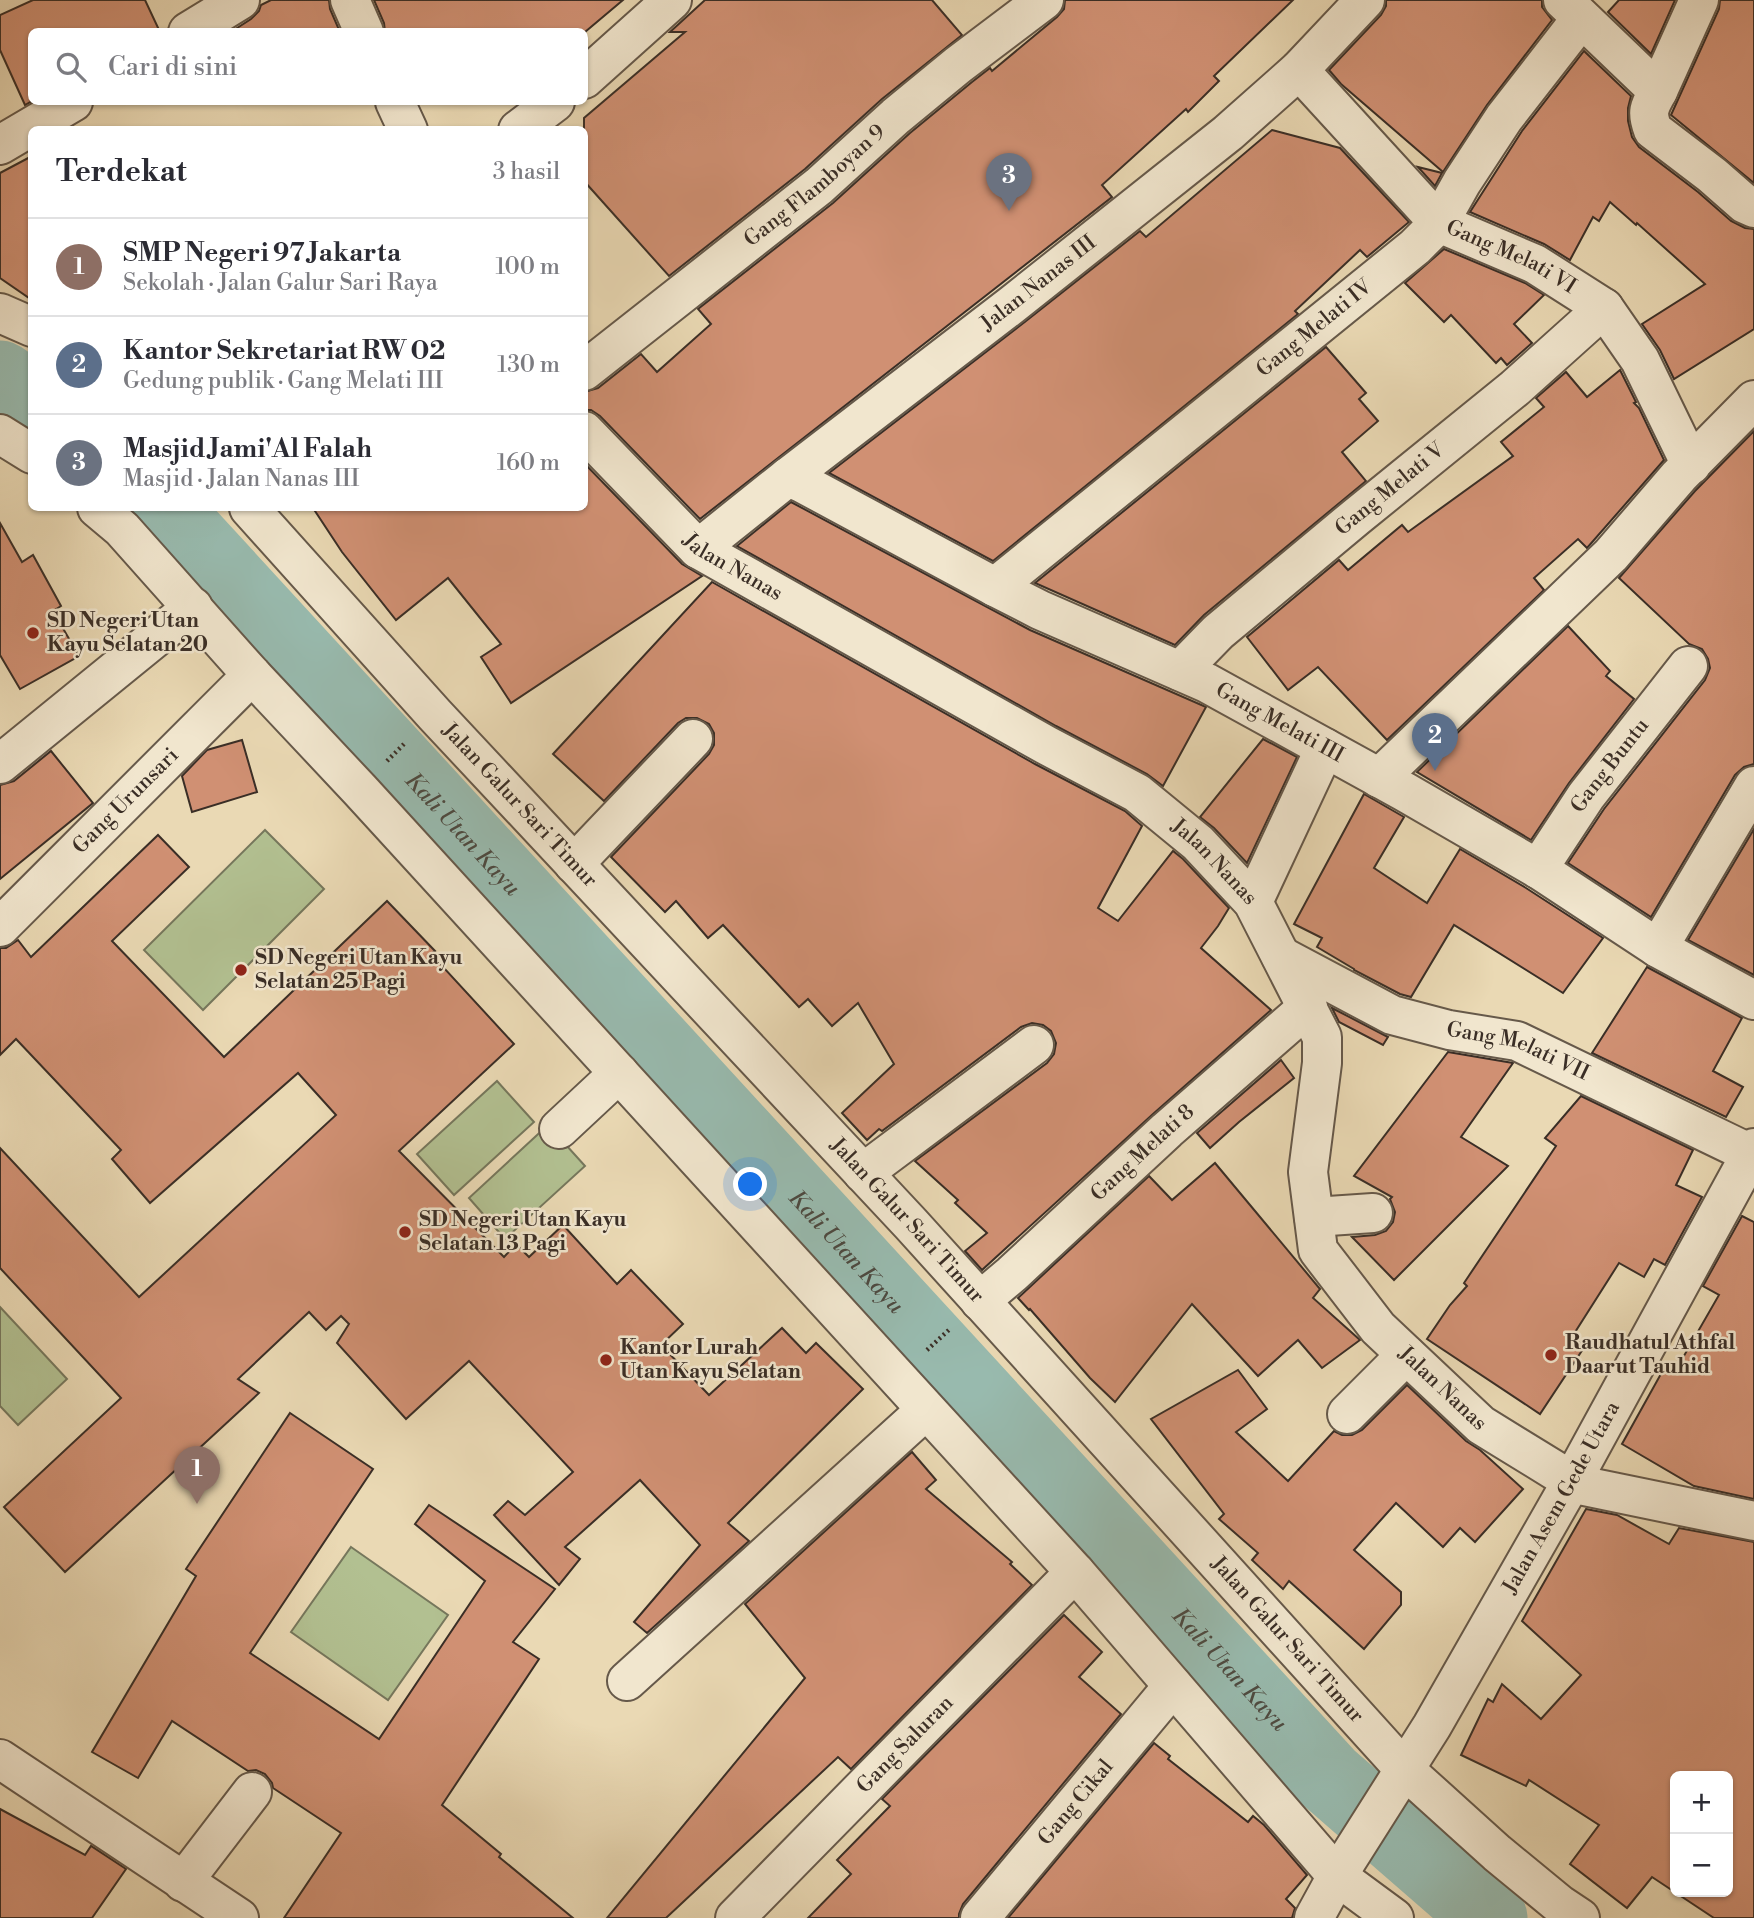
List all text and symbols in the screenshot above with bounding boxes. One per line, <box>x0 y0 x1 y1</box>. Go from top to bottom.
search box <box>28 28 588 105</box>
icon: search <box>52 48 90 86</box>
text: Cari di sini <box>108 51 237 83</box>
street label: Gang Flamboyan 9 <box>739 119 891 253</box>
text: Terdekat <box>56 153 187 191</box>
pin: 3 <box>986 153 1032 211</box>
text: 3 hasil <box>493 158 560 186</box>
street label: Gang Melati VI <box>1442 215 1581 300</box>
street label: Jalan Nanas III <box>975 230 1102 337</box>
text: SMP Negeri 97 Jakarta <box>123 237 401 269</box>
text: 1 <box>73 253 85 281</box>
text: 100 m <box>495 253 560 281</box>
text: Sekolah · Jalan Galur Sari Raya <box>123 269 438 297</box>
street label: Gang Melati IV <box>1251 273 1378 383</box>
text: Kantor Sekretariat RW 02 <box>123 335 445 367</box>
text: 2 <box>72 351 86 379</box>
text: 130 m <box>497 351 560 379</box>
text: Gedung publik · Gang Melati III <box>123 367 443 395</box>
text: Masjid Jami'Al Falah <box>123 433 372 465</box>
street label: Gang Melati V <box>1330 437 1451 542</box>
text: 3 <box>72 449 86 477</box>
text: 160 m <box>497 449 560 477</box>
text: Masjid · Jalan Nanas III <box>123 465 360 493</box>
street label: Jalan Nanas <box>676 527 787 607</box>
place label: SD Negeri Utan Kayu Selatan 20 <box>47 608 208 658</box>
marker: SD Negeri Utan Kayu Selatan 20 <box>25 625 41 641</box>
street label: Gang Melati III <box>1211 677 1348 769</box>
pin: 2 <box>1412 713 1458 771</box>
street label: Gang Buntu <box>1565 713 1655 818</box>
street label: Jalan Galur Sari Timur <box>436 717 603 893</box>
street label: Gang Urunsari <box>67 743 184 860</box>
water label: Kali Utan Kayu <box>399 767 526 902</box>
street label: Jalan Nanas <box>1165 813 1262 911</box>
place label: SD Negeri Utan Kayu Selatan 25 Pagi <box>255 945 463 995</box>
marker: SD Negeri Utan Kayu Selatan 25 Pagi <box>233 962 249 978</box>
street label: Gang Melati VII <box>1445 1017 1593 1087</box>
street label: Gang Melati 8 <box>1085 1099 1200 1207</box>
street label: Jalan Galur Sari Timur <box>824 1132 989 1309</box>
your location <box>733 1167 767 1201</box>
water label: Kali Utan Kayu <box>782 1184 910 1320</box>
place label: SD Negeri Utan Kayu Selatan 13 Pagi <box>419 1207 627 1257</box>
marker: SD Negeri Utan Kayu Selatan 13 Pagi <box>397 1224 413 1240</box>
place label: Raudhatul Athfal Daarut Tauhid <box>1565 1330 1735 1380</box>
place label: Kantor Lurah Utan Kayu Selatan <box>620 1335 801 1385</box>
street label: Jalan Nanas <box>1392 1340 1492 1436</box>
marker: Raudhatul Athfal Daarut Tauhid <box>1543 1347 1559 1363</box>
marker: Kantor Lurah Utan Kayu Selatan <box>598 1352 614 1368</box>
street label: Jalan Asem Gede Utara <box>1497 1397 1626 1599</box>
pin: 1 <box>174 1446 220 1504</box>
street label: Jalan Galur Sari Timur <box>1205 1551 1369 1729</box>
water label: Kali Utan Kayu <box>1166 1602 1293 1737</box>
street label: Gang Saluran <box>852 1690 959 1799</box>
street label: Gang Cikal <box>1033 1754 1119 1851</box>
map controls <box>1670 1771 1733 1897</box>
button: + <box>1670 1771 1733 1834</box>
button: − <box>1670 1834 1733 1897</box>

